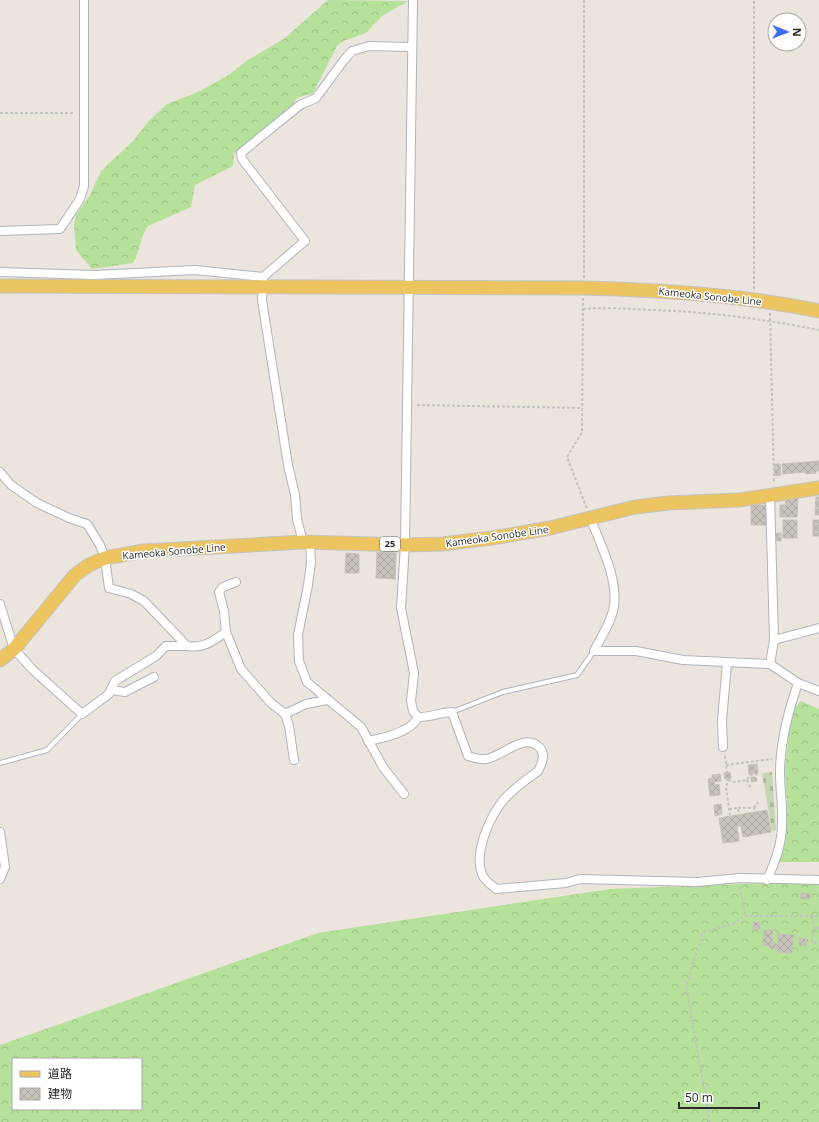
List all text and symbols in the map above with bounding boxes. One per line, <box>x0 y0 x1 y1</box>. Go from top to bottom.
north arrow <box>767 12 807 52</box>
text: N <box>790 28 805 37</box>
street label: Kameoka Sonobe Line <box>658 284 763 308</box>
street label: Kameoka Sonobe Line <box>445 522 550 550</box>
road number: 25 <box>380 537 400 551</box>
street label: Kameoka Sonobe Line <box>122 539 227 562</box>
legend <box>12 1058 142 1110</box>
text: 道路 <box>48 1065 72 1082</box>
scale bar <box>679 1084 759 1110</box>
text: 建物 <box>48 1085 72 1102</box>
text: 50 m <box>685 1089 713 1106</box>

